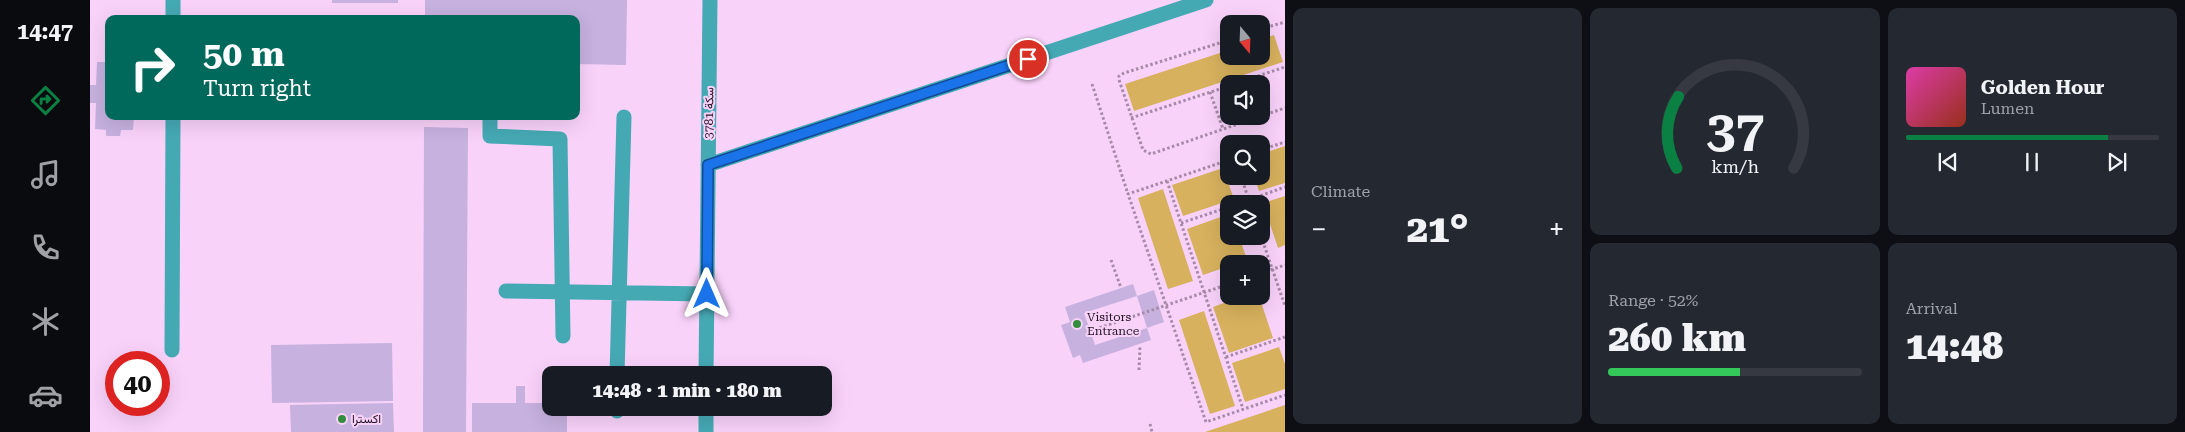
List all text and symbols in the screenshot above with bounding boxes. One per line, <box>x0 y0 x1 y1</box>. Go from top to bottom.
north arrow <box>1220 15 1270 65</box>
map controls <box>1220 15 1270 305</box>
text: 14:47 <box>17 19 73 44</box>
text: 50 m <box>203 34 285 75</box>
icon: right <box>120 35 185 100</box>
pin <box>1007 38 1049 80</box>
icon: arrive <box>1014 45 1042 73</box>
button: sound <box>1220 75 1270 125</box>
text: Turn right <box>203 76 311 101</box>
text: Golden Hour <box>1981 76 2104 99</box>
icon: directions <box>28 83 63 118</box>
street label: سكة 3781 <box>702 87 716 139</box>
text: 37 <box>1706 99 1764 160</box>
text: Lumen <box>1981 99 2034 118</box>
button: search <box>1220 135 1270 185</box>
icon: previous <box>1934 148 1962 176</box>
icon: pause <box>2018 148 2046 176</box>
icon: next <box>2103 148 2131 176</box>
text: km/h <box>1711 156 1759 177</box>
icon: music <box>28 157 63 192</box>
text: Climate <box>1311 182 1370 201</box>
button: layers <box>1220 195 1270 245</box>
text: 21° <box>1407 207 1468 251</box>
text: − <box>1311 213 1327 246</box>
text: + <box>1549 213 1564 246</box>
icon: phone <box>28 230 63 265</box>
button: + <box>1220 255 1270 305</box>
position arrow <box>680 267 732 319</box>
text: Range · 52% <box>1608 291 1698 310</box>
text: Arrival <box>1906 299 1958 318</box>
icon: climate <box>28 304 63 339</box>
place label: Visitors Entrance <box>1087 310 1140 338</box>
text: 260 km <box>1608 316 1746 360</box>
marker: Visitors Entrance <box>1071 318 1083 330</box>
text: 14:48 <box>1906 324 2003 368</box>
speed limit sign: 40 <box>105 351 170 416</box>
icon: car <box>28 378 63 413</box>
text: 14:48 · 1 min · 180 m <box>592 379 782 402</box>
place label: اكسترا <box>352 412 381 427</box>
marker: اكسترا <box>336 413 348 425</box>

